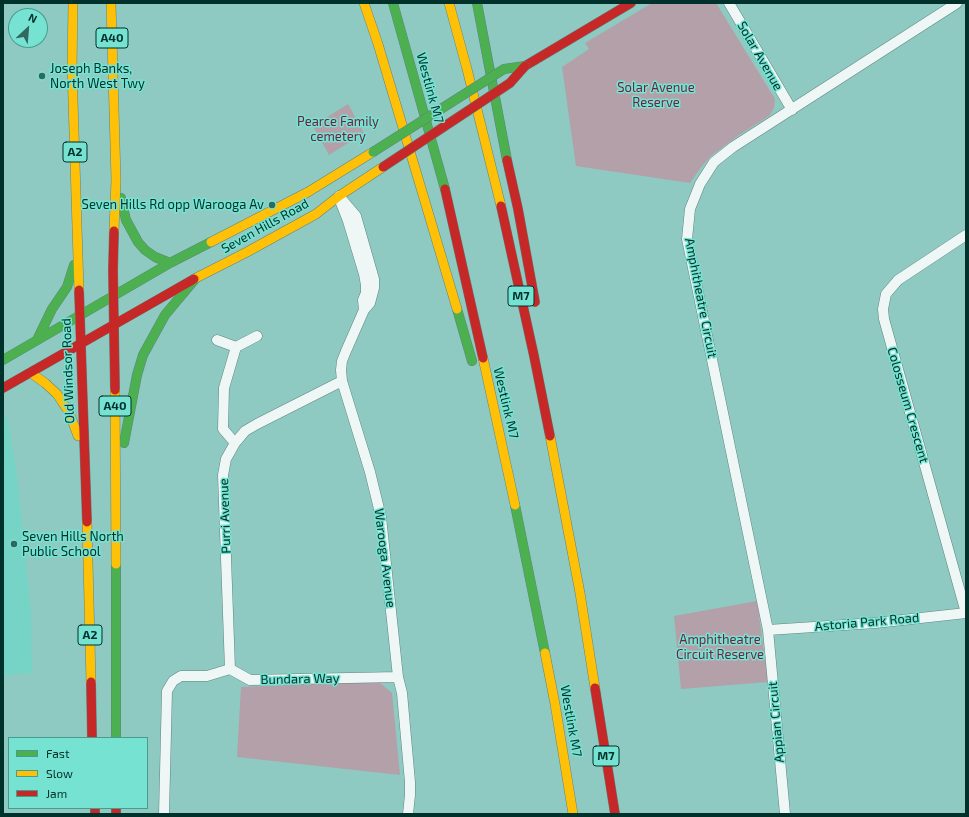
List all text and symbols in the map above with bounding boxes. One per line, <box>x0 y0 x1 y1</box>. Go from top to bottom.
north arrow <box>8 8 48 48</box>
text: N <box>27 10 39 25</box>
street label: Solar Avenue <box>734 19 786 93</box>
road number: A40 <box>96 28 128 48</box>
street label: Westlink M7 <box>413 51 447 125</box>
place label: Joseph Banks, North West Twy <box>50 61 145 92</box>
marker: Joseph Banks, North West Twy <box>37 71 47 81</box>
park label: Solar Avenue Reserve <box>617 80 695 111</box>
park label: Pearce Family cemetery <box>297 114 379 145</box>
road number: A2 <box>63 142 87 162</box>
street label: Seven Hills Road <box>219 196 311 256</box>
place label: Seven Hills Rd opp Warooga Av <box>82 197 264 213</box>
marker: Seven Hills Rd opp Warooga Av <box>267 200 277 210</box>
street label: Amphitheatre Circuit <box>682 237 720 359</box>
road number: M7 <box>508 286 534 306</box>
street label: Old Windsor Road <box>58 318 78 424</box>
street label: Colosseum Crescent <box>884 345 932 465</box>
street label: Westlink M7 <box>490 366 522 440</box>
road number: A40 <box>99 396 131 416</box>
street label: Purri Avenue <box>216 478 234 554</box>
street label: Warooga Avenue <box>371 507 399 609</box>
place label: Seven Hills North Public School <box>22 529 124 560</box>
marker: Seven Hills North Public School <box>9 539 19 549</box>
street label: Astoria Park Road <box>814 610 920 634</box>
road number: A2 <box>78 625 102 645</box>
park label: Amphitheatre Circuit Reserve <box>676 632 764 663</box>
street label: Bundara Way <box>260 671 340 687</box>
street label: Appian Circuit <box>765 681 787 763</box>
street label: Westlink M7 <box>557 684 585 758</box>
legend <box>8 737 148 809</box>
text: Fast <box>46 746 69 760</box>
road number: M7 <box>593 746 619 766</box>
text: Slow <box>46 766 73 780</box>
text: Jam <box>46 786 67 800</box>

